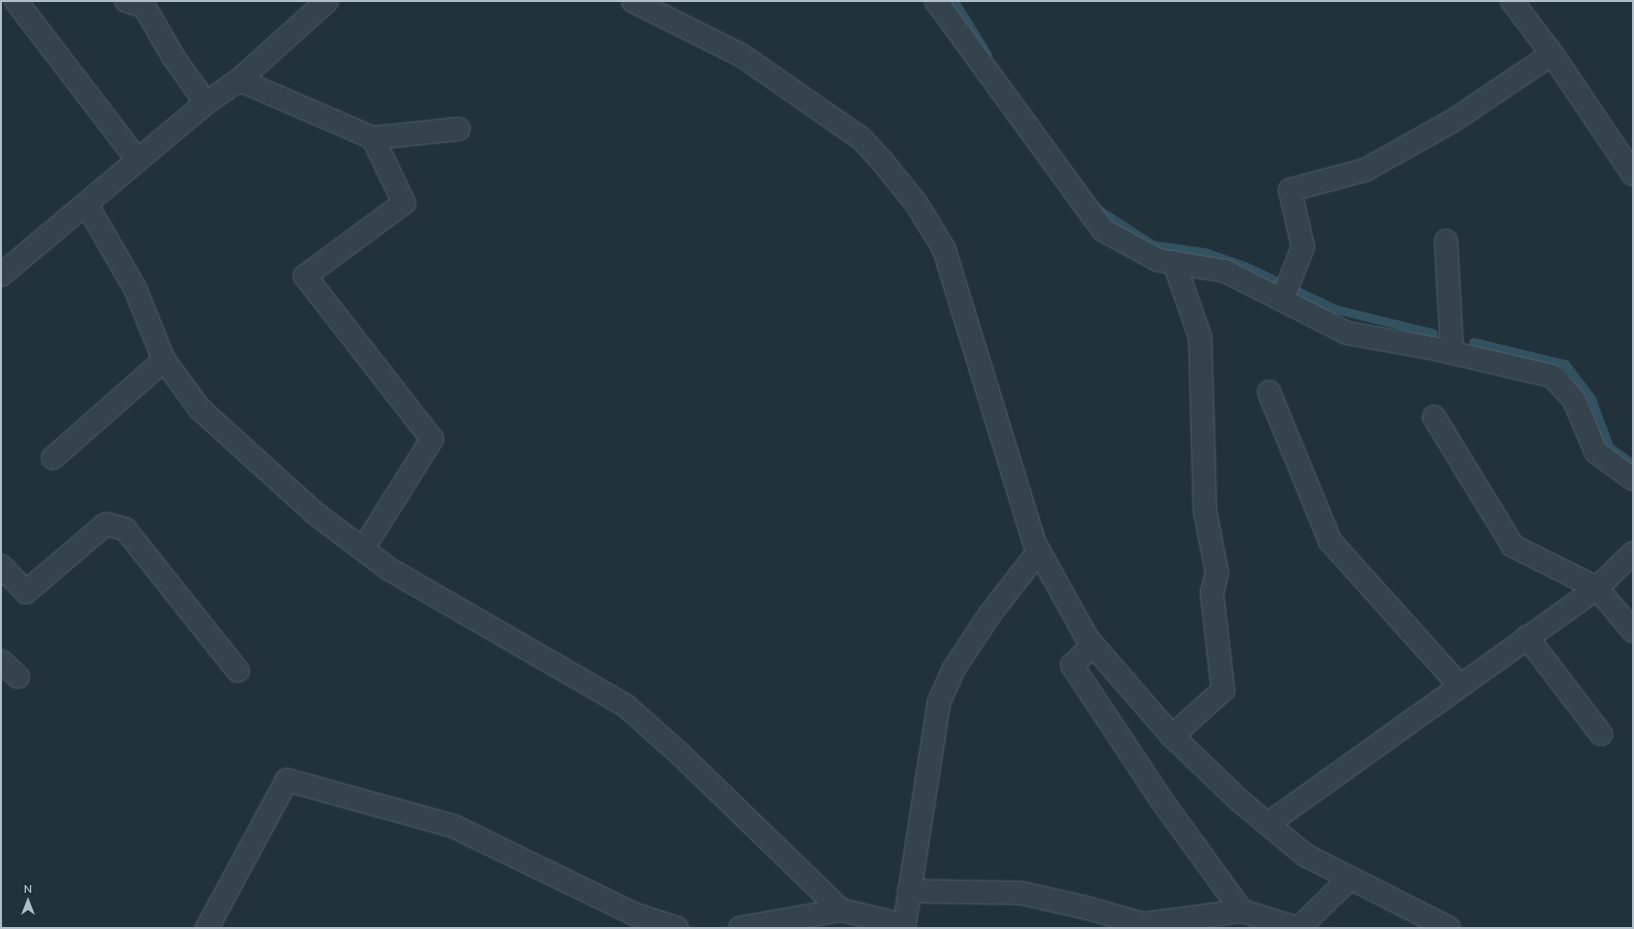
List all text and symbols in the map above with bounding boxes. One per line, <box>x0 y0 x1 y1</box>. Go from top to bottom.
north arrow <box>8 881 48 921</box>
text: N <box>24 882 32 896</box>

